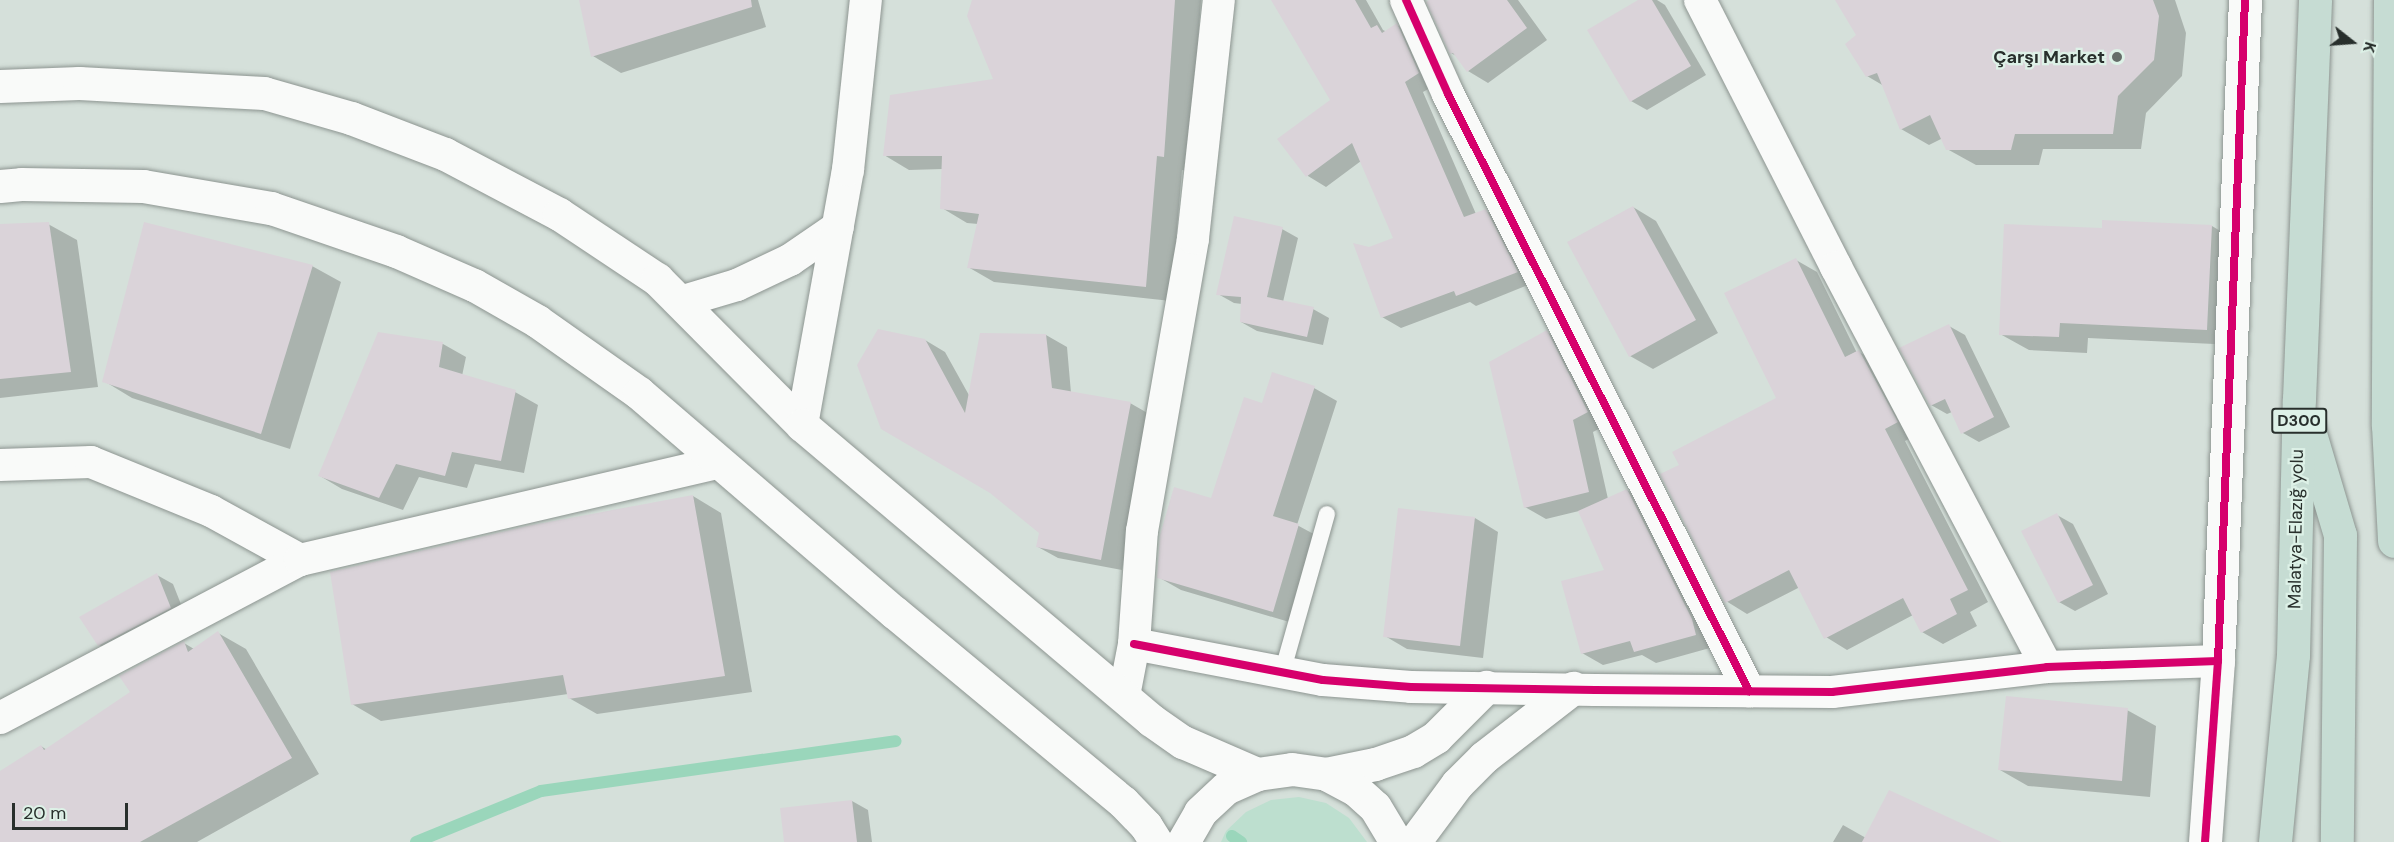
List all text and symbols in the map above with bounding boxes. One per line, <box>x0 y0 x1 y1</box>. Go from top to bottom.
north arrow <box>2322 12 2382 72</box>
text: K <box>2358 39 2381 55</box>
place label: Çarşı Market <box>1993 46 2105 68</box>
marker: Çarşı Market <box>2110 50 2124 64</box>
road number: D300 <box>2270 408 2328 434</box>
street label: Malatya-Elazığ yolu <box>2284 449 2308 609</box>
scale bar <box>15 791 130 829</box>
text: 20 m <box>23 801 66 825</box>

